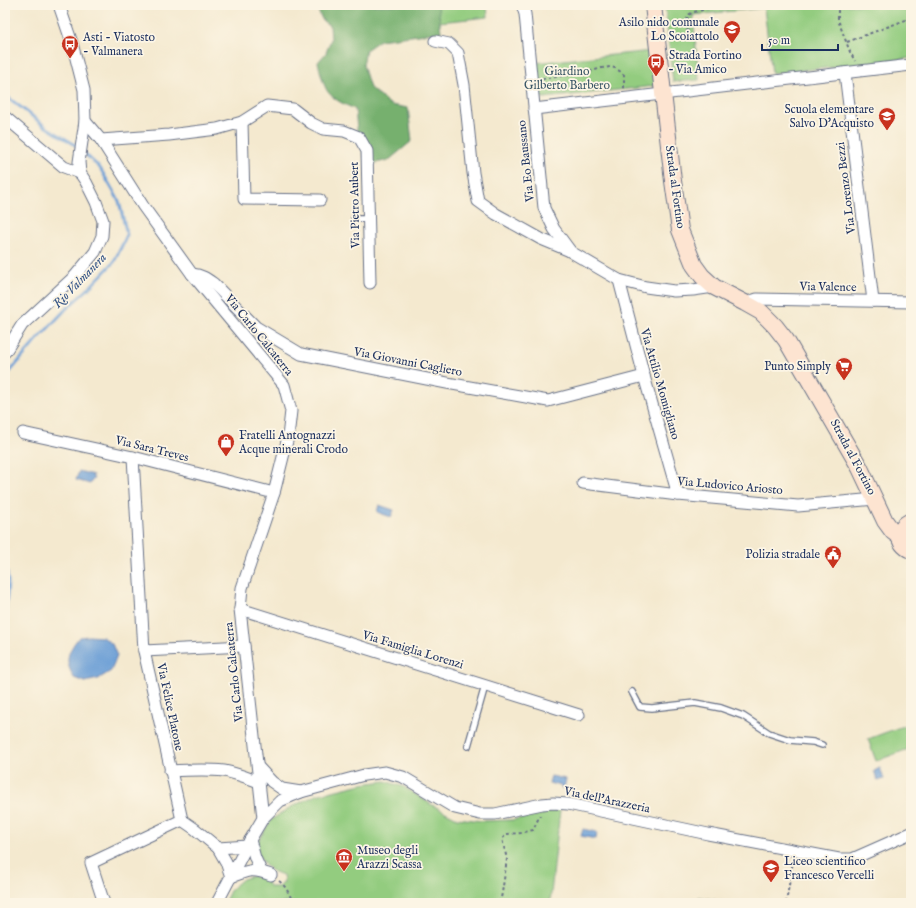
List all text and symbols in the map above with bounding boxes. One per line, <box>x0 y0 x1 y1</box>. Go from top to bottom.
place label: Asilo nido comunale Lo Scoiattolo <box>618 15 720 44</box>
school or university icon: Asilo nido comunale Lo Scoiattolo <box>722 19 742 44</box>
scale bar <box>762 26 838 52</box>
place label: Asti - Viatosto - Valmanera <box>82 30 156 59</box>
text: 50 m <box>768 33 790 48</box>
bus stop icon: Asti - Viatosto - Valmanera <box>60 34 80 59</box>
place label: Strada Fortino – Via Amico <box>669 48 742 77</box>
bus stop icon: Strada Fortino – Via Amico <box>646 52 666 77</box>
park label: Giardino Gilberto Barbero <box>524 64 610 93</box>
place label: Scuola elementare Salvo D'Acquisto <box>784 102 875 132</box>
school or university icon: Scuola elementare Salvo D'Acquisto <box>877 106 897 131</box>
street label: Via Eo Baussano <box>514 119 538 204</box>
street label: Via Lorenzo Bezzi <box>833 141 859 236</box>
street label: Strada al Fortino <box>662 145 688 230</box>
street label: Via Pietro Aubert <box>347 161 363 250</box>
water label: Rio Valmanera <box>49 250 111 312</box>
street label: Via Valence <box>798 279 857 295</box>
street label: Via Carlo Calcaterra <box>221 291 297 379</box>
street label: Via Attilio Momigliano <box>637 326 683 442</box>
street label: Via Giovanni Cagliero <box>352 344 464 380</box>
supermarket icon: Punto Simply <box>834 356 854 381</box>
place label: Punto Simply <box>764 359 831 375</box>
street label: Strada al Fortino <box>827 417 880 498</box>
place label: Fratelli Antognazzi Acque minerali Crodo <box>238 428 348 458</box>
street label: Via Sara Treves <box>113 432 190 465</box>
shop icon: Fratelli Antognazzi Acque minerali Crodo <box>216 432 236 457</box>
street label: Via Ludovico Ariosto <box>676 474 784 498</box>
public building icon: Polizia stradale <box>823 544 843 569</box>
place label: Polizia stradale <box>746 547 820 562</box>
street label: Via Carlo Calcaterra <box>221 621 247 724</box>
street label: Via Famiglia Lorenzi <box>360 627 465 673</box>
street label: Via Felice Platone <box>153 661 187 753</box>
street label: Via dell'Arazzeria <box>562 783 652 817</box>
place label: Museo degli Arazzi Scassa <box>356 843 423 872</box>
museum icon: Museo degli Arazzi Scassa <box>334 847 354 872</box>
place label: Liceo scientifico Francesco Vercelli <box>784 854 874 883</box>
school or university icon: Liceo scientifico Francesco Vercelli <box>761 858 781 883</box>

